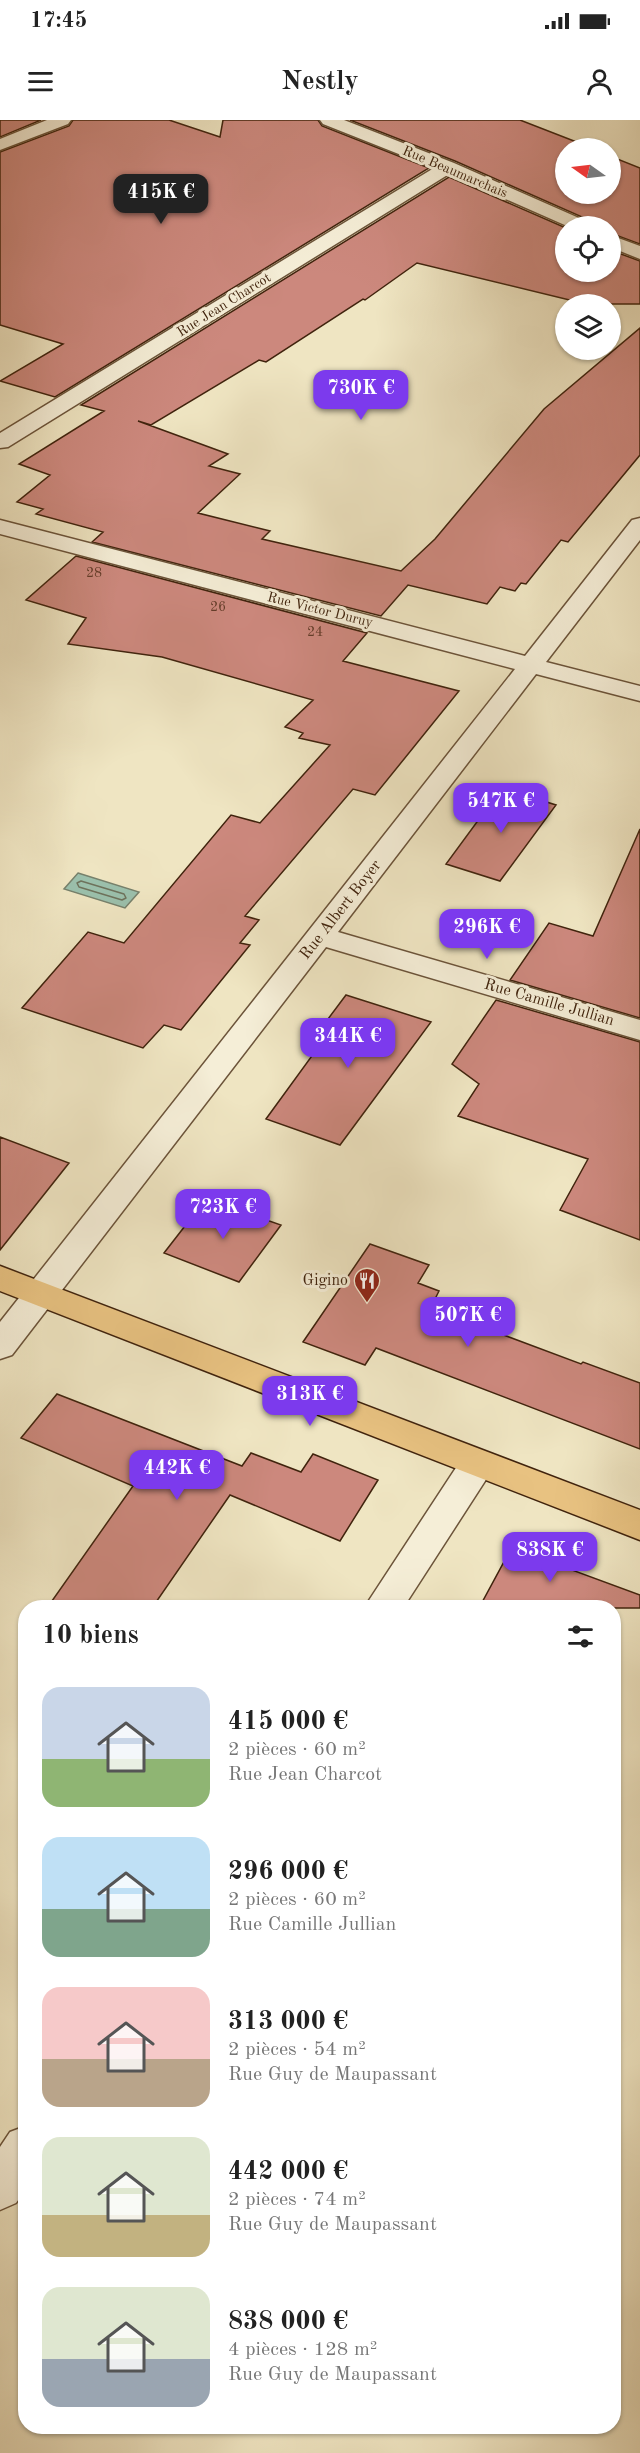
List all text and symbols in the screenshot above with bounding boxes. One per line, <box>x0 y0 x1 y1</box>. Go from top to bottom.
text: 17:45 <box>30 10 87 32</box>
icon: menu <box>24 65 57 98</box>
icon: person <box>583 65 616 98</box>
text: Nestly <box>281 68 359 95</box>
north arrow <box>555 138 621 204</box>
map controls <box>555 138 621 360</box>
street label: Rue Beaumarchais <box>400 144 510 200</box>
pin: 415K € <box>112 174 210 225</box>
text: 415K € <box>127 183 195 203</box>
button: locate <box>555 216 621 282</box>
street label: Rue Jean Charcot <box>175 270 274 340</box>
button: layers <box>555 294 621 360</box>
pin: 730K € <box>312 370 410 421</box>
text: 730K € <box>327 379 395 399</box>
house number: 28 <box>86 566 102 580</box>
street label: Rue Victor Duruy <box>266 590 375 630</box>
house number: 26 <box>210 600 226 614</box>
house number: 24 <box>307 625 323 639</box>
pin: 547K € <box>452 783 550 834</box>
text: 547K € <box>467 792 535 812</box>
street label: Rue Albert Boyer <box>297 857 385 963</box>
pin: 296K € <box>438 909 536 960</box>
text: 296K € <box>453 918 521 938</box>
street label: Rue Camille Jullian <box>482 977 616 1029</box>
pin: 344K € <box>299 1018 397 1069</box>
text: 344K € <box>314 1027 382 1047</box>
pin: 723K € <box>174 1189 272 1240</box>
text: 723K € <box>189 1198 257 1218</box>
restaurant icon: Gigino <box>352 1266 382 1304</box>
place label: Gigino <box>303 1273 348 1289</box>
pin: 507K € <box>419 1297 517 1348</box>
text: 507K € <box>434 1306 502 1326</box>
pin: 313K € <box>261 1376 359 1427</box>
text: 313K € <box>276 1385 344 1405</box>
pin: 442K € <box>128 1450 226 1501</box>
text: 442K € <box>143 1459 211 1479</box>
pin: 838K € <box>501 1532 599 1583</box>
text: 838K € <box>516 1541 584 1561</box>
icon: filters <box>564 1620 597 1653</box>
text: 10 biens <box>42 1623 139 1649</box>
text: 415 000 € <box>228 1709 348 1735</box>
icon: home <box>90 1711 162 1783</box>
text: 2 pièces · 60 m² <box>228 1740 366 1760</box>
text: Rue Jean Charcot <box>228 1765 382 1785</box>
text: 296 000 € <box>228 1859 348 1885</box>
icon: home <box>90 1861 162 1933</box>
text: 2 pièces · 60 m² <box>228 1890 366 1910</box>
text: Rue Camille Jullian <box>228 1915 396 1935</box>
text: 313 000 € <box>228 2009 348 2035</box>
icon: home <box>90 2011 162 2083</box>
text: 2 pièces · 54 m² <box>228 2040 366 2060</box>
text: Rue Guy de Maupassant <box>228 2065 437 2085</box>
text: 442 000 € <box>228 2159 348 2185</box>
icon: home <box>90 2161 162 2233</box>
text: 2 pièces · 74 m² <box>228 2190 366 2210</box>
text: Rue Guy de Maupassant <box>228 2215 437 2235</box>
text: 838 000 € <box>228 2309 348 2335</box>
icon: home <box>90 2311 162 2383</box>
text: 4 pièces · 128 m² <box>228 2340 377 2360</box>
text: Rue Guy de Maupassant <box>228 2365 437 2385</box>

